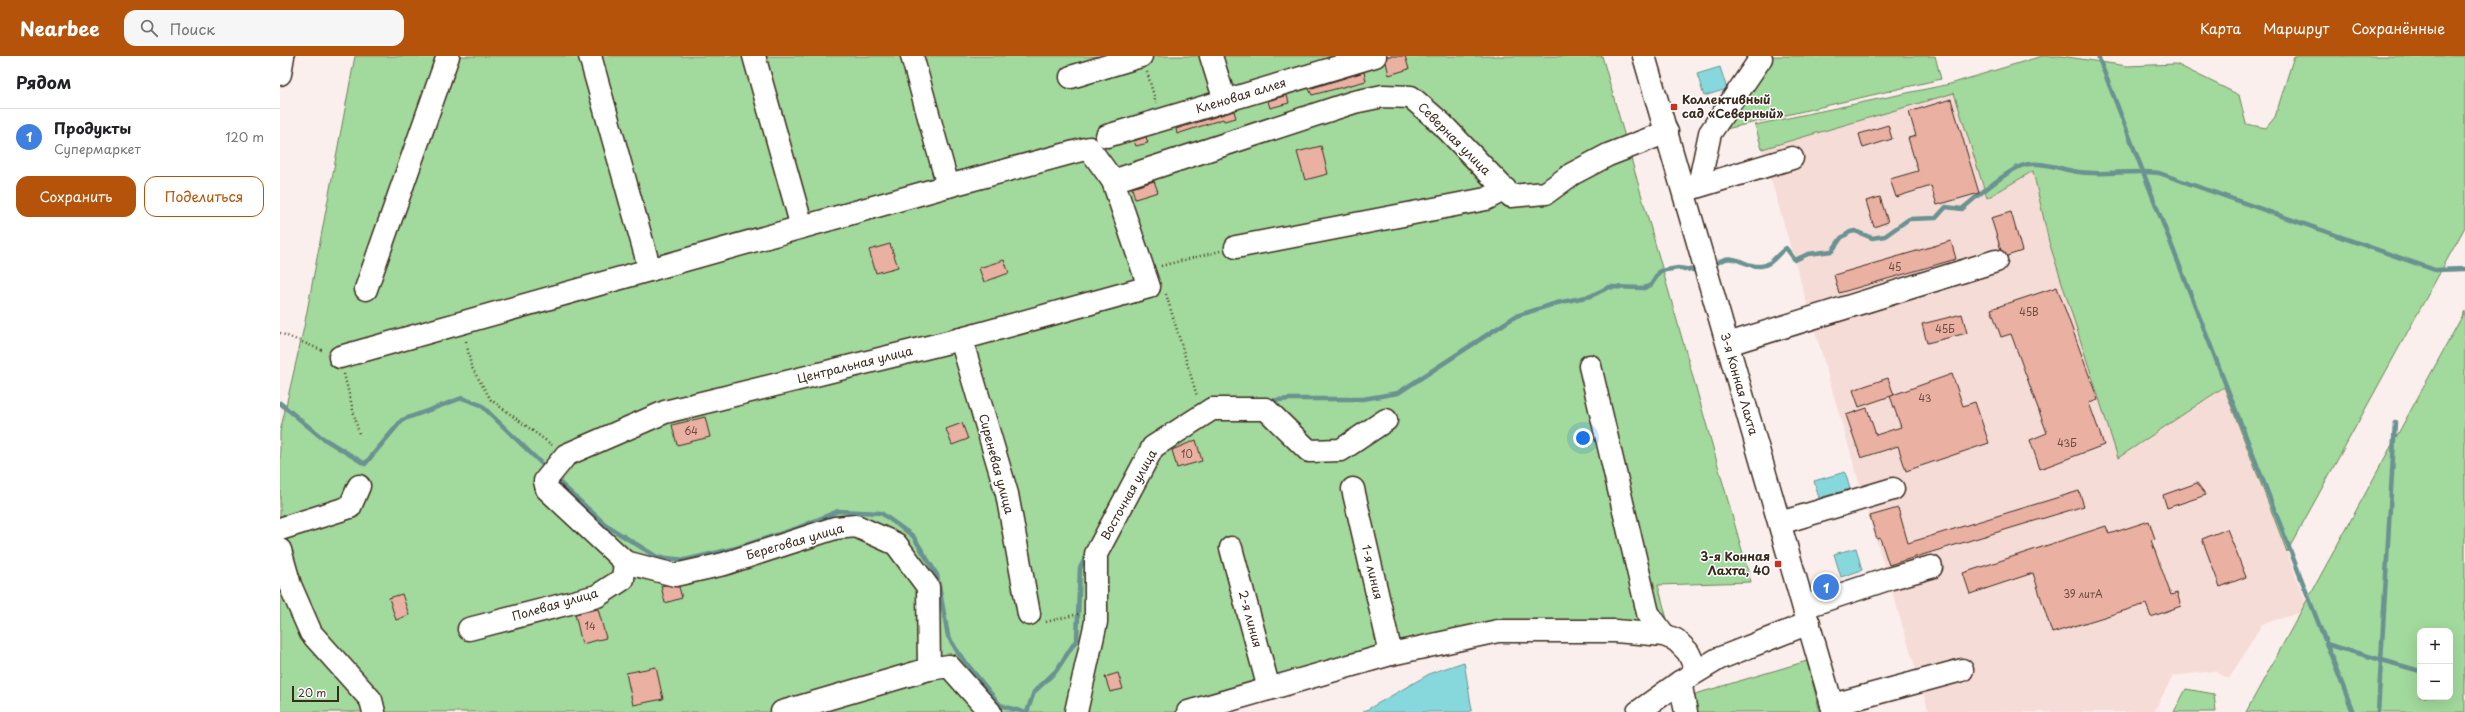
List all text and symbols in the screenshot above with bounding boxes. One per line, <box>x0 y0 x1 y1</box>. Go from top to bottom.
search box <box>124 10 404 46</box>
text: Nearbee <box>20 14 100 42</box>
icon: search <box>138 17 160 39</box>
text: Поиск <box>170 17 215 40</box>
text: Карта <box>2200 18 2241 39</box>
text: Маршрут <box>2263 18 2329 39</box>
text: Сохранённые <box>2351 18 2445 39</box>
text: Рядом <box>16 69 71 95</box>
street label: Кленовая аллея <box>1193 73 1288 117</box>
place label: Коллективный сад «Северный» <box>1682 90 1784 122</box>
street label: Северная улица <box>1414 98 1495 179</box>
marker: Коллективный сад «Северный» <box>1669 102 1679 112</box>
text: Продукты <box>54 116 131 139</box>
text: 1 <box>26 127 32 146</box>
text: 120 m <box>225 127 264 146</box>
text: Супермаркет <box>54 139 141 158</box>
button: Сохранить <box>16 176 136 217</box>
button: Поделиться <box>144 176 264 217</box>
house number: 45 <box>1889 259 1901 274</box>
house number: 45В <box>2019 304 2039 319</box>
house number: 45Б <box>1935 321 1955 336</box>
street label: 3-я Конная Лахта <box>1717 330 1763 438</box>
street label: Центральная улица <box>795 341 915 387</box>
house number: 43 <box>1919 390 1932 405</box>
street label: Сиреневая улица <box>975 412 1019 516</box>
house number: 64 <box>684 423 698 438</box>
your location <box>1573 428 1593 448</box>
house number: 43Б <box>2057 435 2077 450</box>
street label: Восточная улица <box>1096 445 1161 543</box>
house number: 10 <box>1181 446 1193 461</box>
street label: Береговая улица <box>744 518 846 564</box>
street label: 1-я линия <box>1358 543 1388 601</box>
place label: 3-я Конная Лахта, 40 <box>1701 547 1770 579</box>
marker: 3-я Конная Лахта, 40 <box>1773 559 1783 569</box>
pin: 1 <box>1813 572 1839 602</box>
street label: Полевая улица <box>510 583 600 625</box>
house number: 39 литА <box>2063 586 2103 601</box>
street label: 2-я линия <box>1235 588 1267 649</box>
house number: 14 <box>584 618 596 633</box>
map controls <box>2417 628 2453 700</box>
button: + <box>2417 628 2453 664</box>
button: − <box>2417 664 2453 700</box>
scale bar <box>292 684 339 703</box>
text: 20 m <box>298 684 326 701</box>

